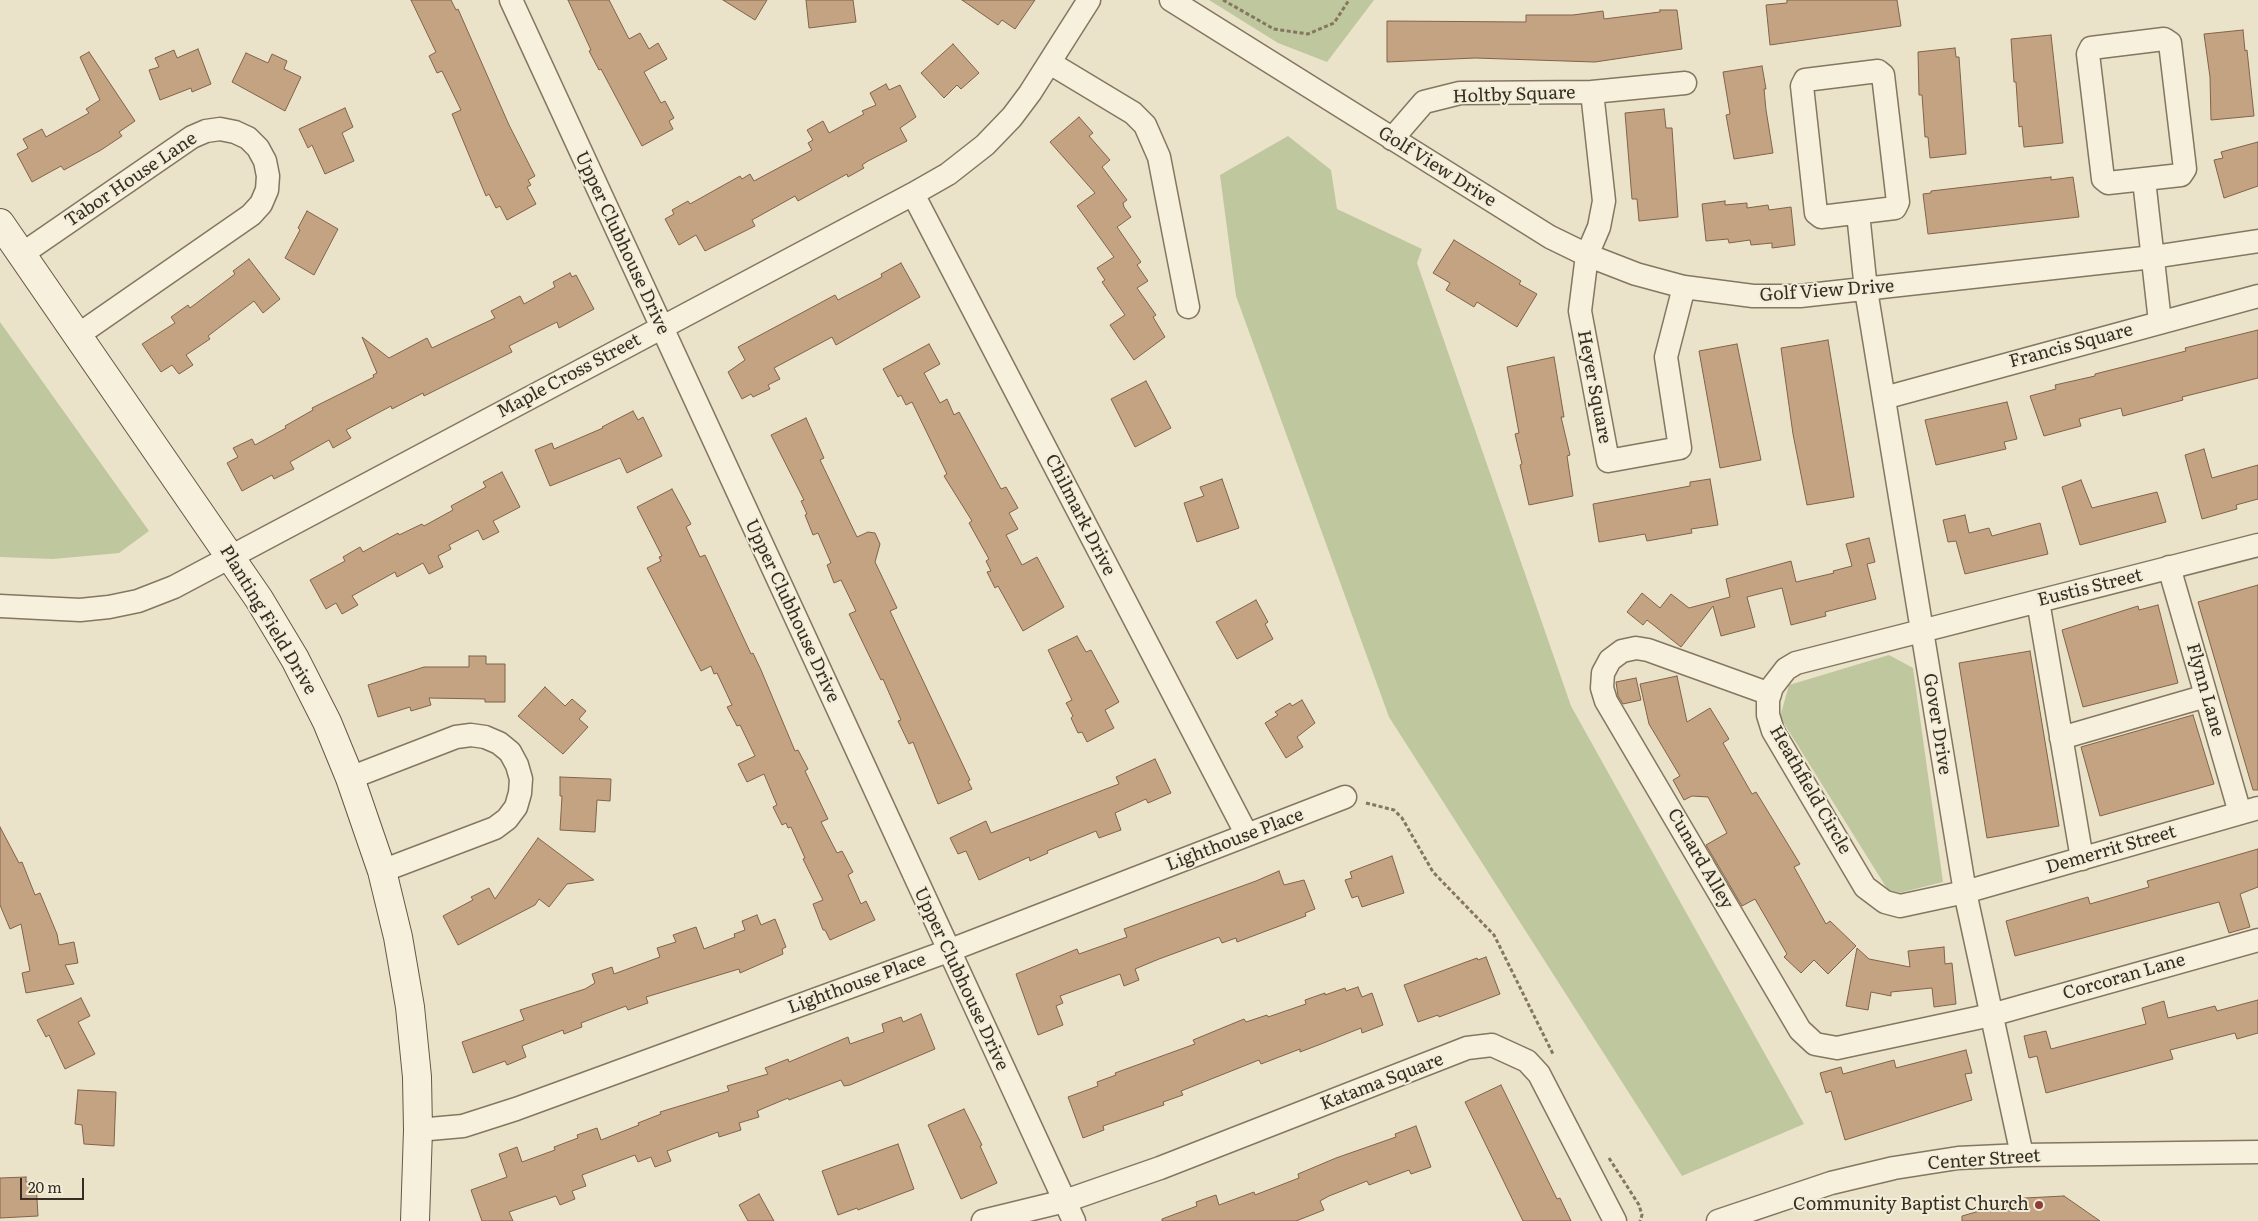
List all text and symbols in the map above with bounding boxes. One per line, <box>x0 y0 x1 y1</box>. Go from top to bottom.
street label: Holtby Square <box>1452 82 1576 108</box>
street label: Golf View Drive <box>1374 122 1500 212</box>
street label: Tabor House Lane <box>61 128 201 232</box>
street label: Upper Clubhouse Drive <box>570 148 674 338</box>
street label: Golf View Drive <box>1759 276 1895 306</box>
street label: Francis Square <box>2007 319 2135 373</box>
street label: Heyer Square <box>1572 328 1616 446</box>
street label: Maple Cross Street <box>494 329 644 423</box>
street label: Chilmark Drive <box>1040 451 1120 579</box>
street label: Upper Clubhouse Drive <box>740 516 844 706</box>
street label: Planting Field Drive <box>215 541 321 699</box>
street label: Eustis Street <box>2035 565 2145 611</box>
street label: Flynn Lane <box>2181 641 2229 739</box>
street label: Gover Drive <box>1918 672 1956 776</box>
street label: Heathfield Circle <box>1764 722 1856 858</box>
street label: Lighthouse Place <box>1163 804 1307 876</box>
street label: Cunard Alley <box>1662 805 1738 913</box>
street label: Demerrit Street <box>2043 821 2179 879</box>
street label: Upper Clubhouse Drive <box>909 884 1013 1074</box>
street label: Lighthouse Place <box>785 949 929 1019</box>
street label: Corcoran Lane <box>2060 949 2188 1005</box>
street label: Katama Square <box>1318 1049 1446 1115</box>
street label: Center Street <box>1927 1145 2041 1175</box>
scale bar <box>22 1168 86 1200</box>
text: 20 m <box>28 1175 62 1198</box>
place label: Community Baptist Church <box>1793 1194 2029 1216</box>
marker: Community Baptist Church <box>2033 1199 2045 1211</box>

